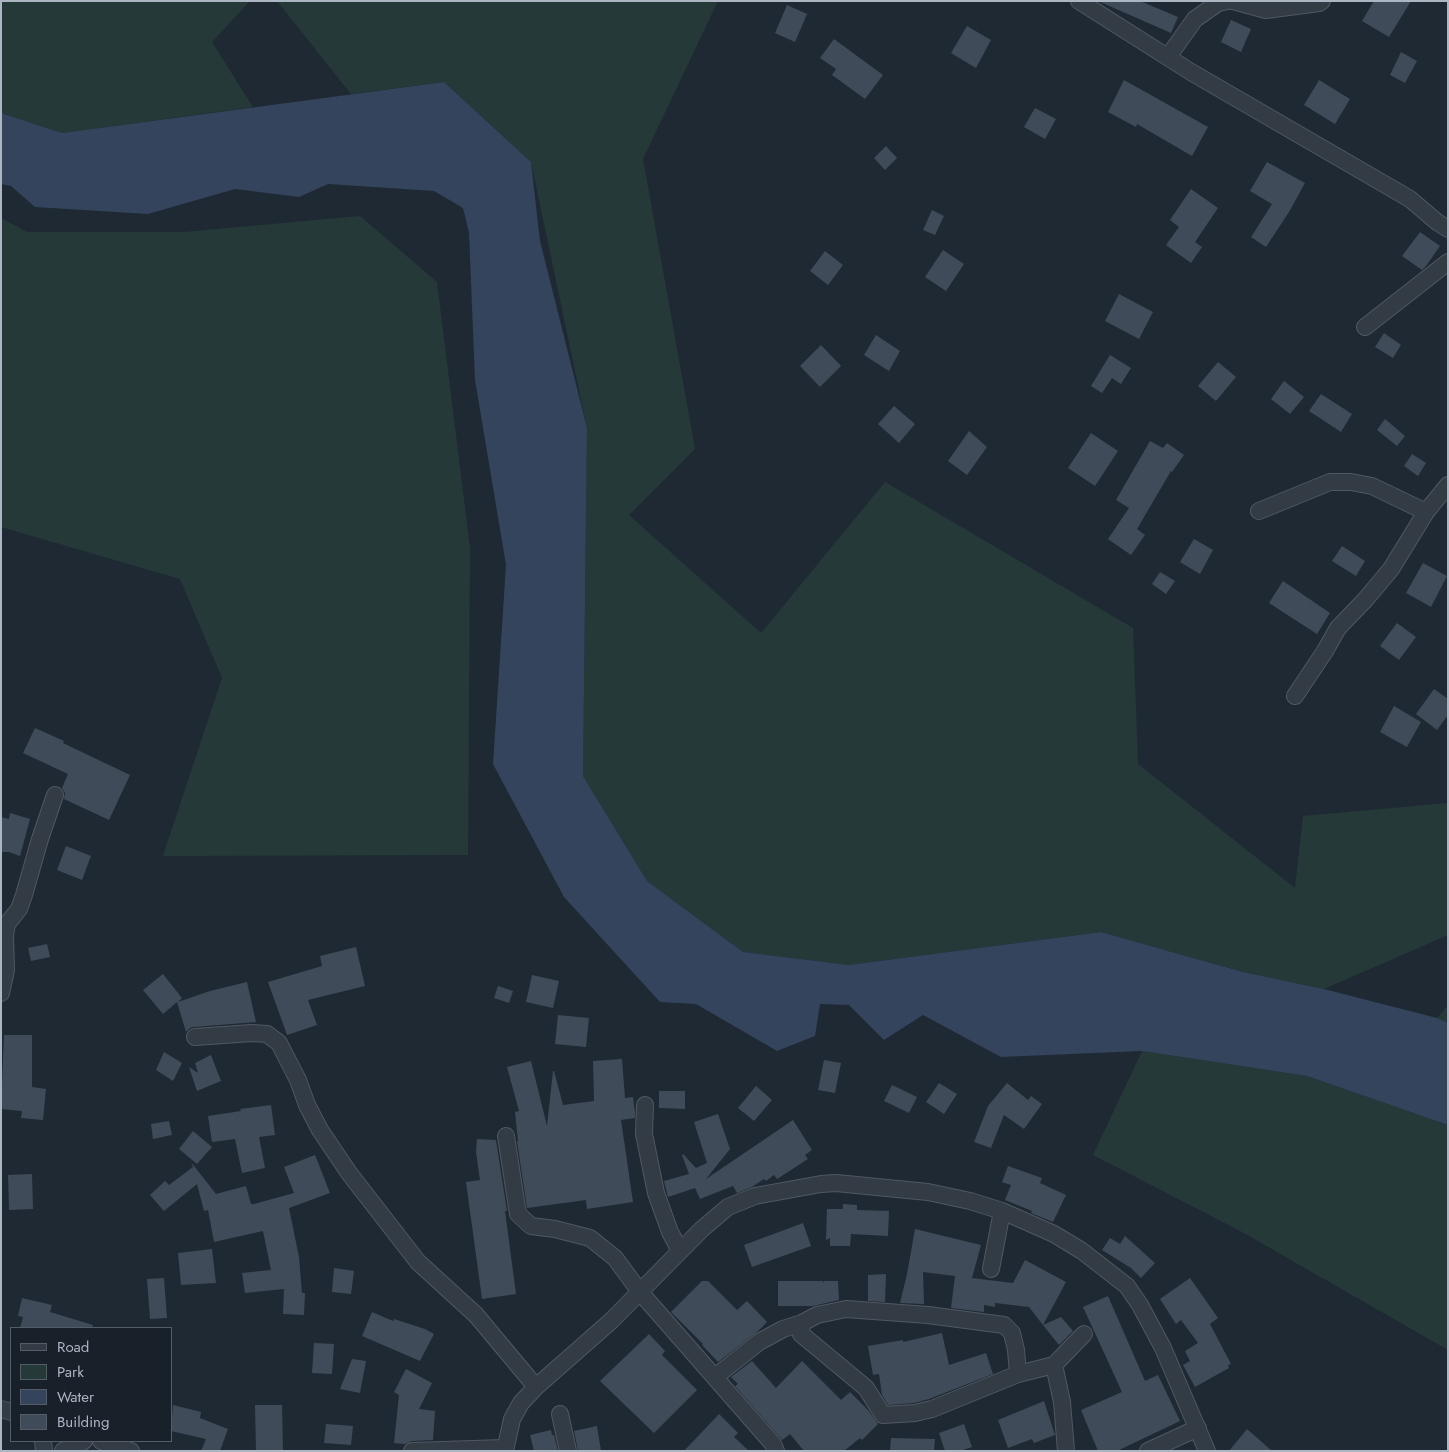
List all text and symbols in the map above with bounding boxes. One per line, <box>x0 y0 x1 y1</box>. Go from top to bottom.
legend <box>10 1327 172 1442</box>
text: Road <box>57 1336 89 1358</box>
text: Park <box>57 1361 84 1383</box>
text: Water <box>57 1386 94 1408</box>
text: Building <box>57 1411 109 1433</box>

